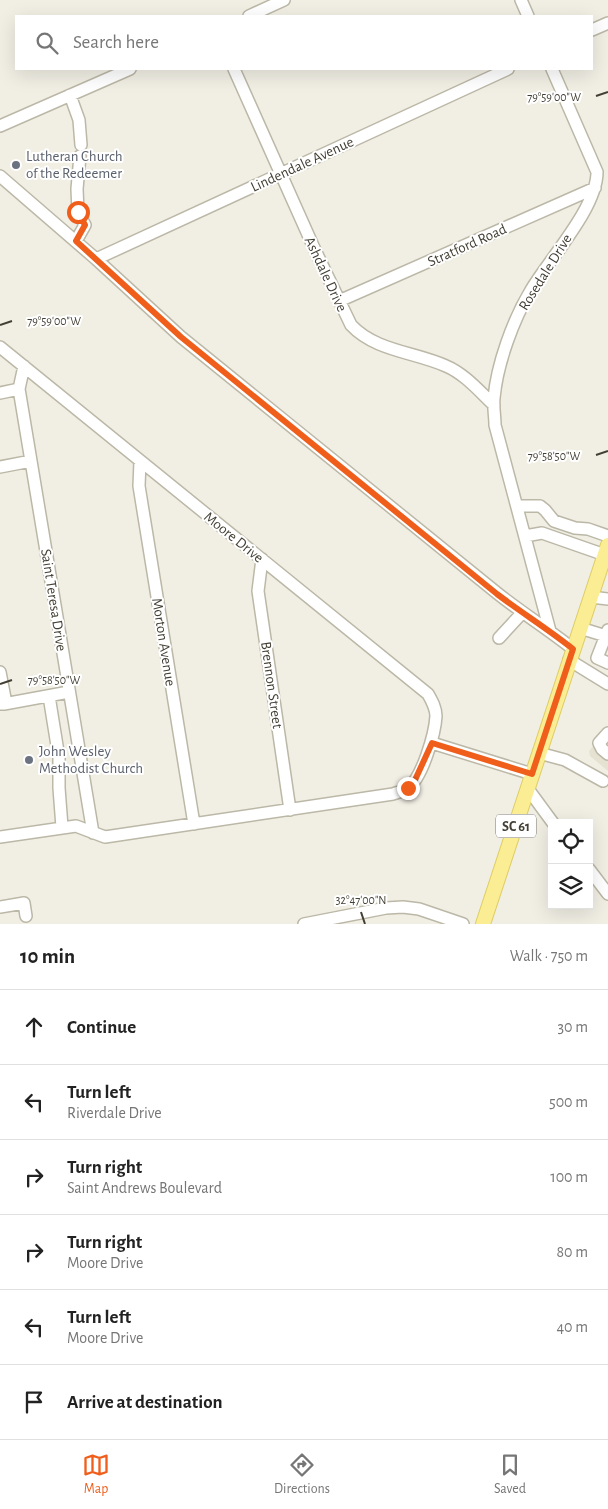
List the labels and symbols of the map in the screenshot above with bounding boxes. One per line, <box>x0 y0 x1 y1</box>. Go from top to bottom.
text: 79°59'00"W <box>527 91 581 103</box>
street label: Lindendale Avenue <box>248 134 356 195</box>
place label: Lutheran Church of the Redeemer <box>26 149 123 181</box>
marker: Lutheran Church of the Redeemer <box>10 159 22 171</box>
route start <box>67 201 90 224</box>
street label: Stratford Road <box>425 221 509 270</box>
street label: Rosedale Drive <box>516 231 575 313</box>
street label: Ashdale Drive <box>302 234 349 314</box>
text: 79°59'00"W <box>27 315 81 327</box>
text: 79°58'50"W <box>528 450 581 462</box>
street label: Moore Drive <box>201 509 266 566</box>
street label: Saint Teresa Drive <box>38 548 69 652</box>
street label: Morton Avenue <box>149 597 178 687</box>
street label: Brennon Street <box>258 641 285 730</box>
text: 79°58'50"W <box>28 674 81 686</box>
place label: John Wesley Methodist Church <box>39 744 143 776</box>
marker: John Wesley Methodist Church <box>23 754 35 766</box>
route end <box>397 777 420 800</box>
road number: SC 61 <box>496 814 536 838</box>
text: 32°47'00"N <box>336 894 386 906</box>

